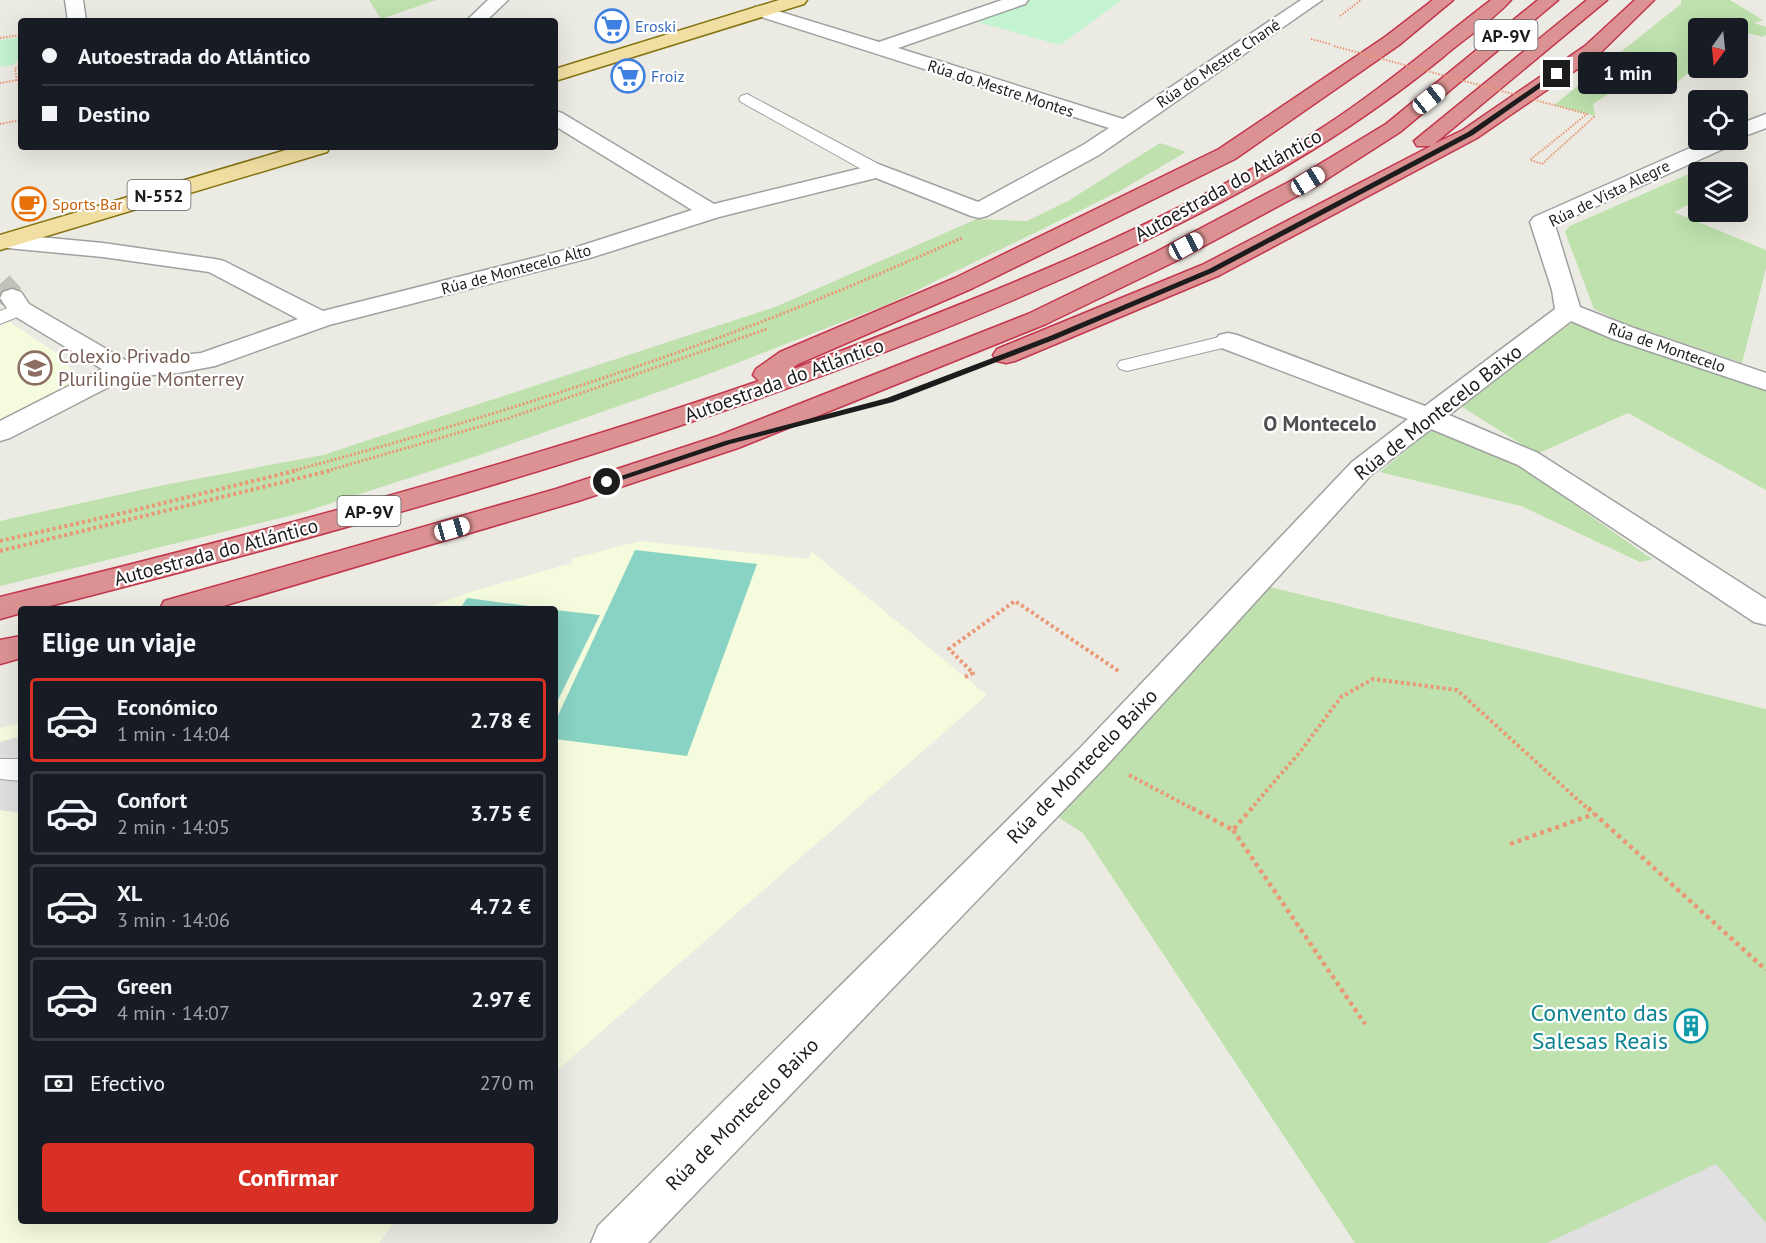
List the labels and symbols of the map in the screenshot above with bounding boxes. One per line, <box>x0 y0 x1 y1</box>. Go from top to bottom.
supermarket icon: Eroski <box>594 8 630 44</box>
street label: Rúa do Mestre Chané <box>1152 14 1284 112</box>
place label: Eroski <box>635 16 676 36</box>
north arrow <box>1688 18 1748 78</box>
road number: AP-9V <box>1474 20 1538 50</box>
callout: 1 min <box>1578 53 1677 95</box>
street label: Rúa do Mestre Montes <box>925 55 1077 121</box>
supermarket icon: Froiz <box>610 58 646 94</box>
route end <box>1543 60 1570 87</box>
place label: Froiz <box>651 66 685 86</box>
car <box>1409 81 1449 117</box>
street label: Autoestrada do Atlántico <box>1130 123 1326 247</box>
street label: Rúa de Vista Alegre <box>1545 155 1673 231</box>
car <box>1288 164 1328 198</box>
road number: N-552 <box>128 180 190 210</box>
cafe icon: Sports Bar <box>11 186 47 222</box>
place label: Sports Bar <box>52 194 123 214</box>
car <box>1166 230 1206 262</box>
street label: Rúa de Montecelo Alto <box>439 239 593 299</box>
street label: Rúa de Montecelo <box>1606 318 1728 376</box>
street label: Autoestrada do Atlántico <box>681 332 887 428</box>
street label: Rúa de Montecelo Baixo <box>1349 338 1527 486</box>
place label: Colexio Privado Plurilingüe Monterrey <box>58 343 245 392</box>
school or university icon: Colexio Privado Plurilingüe Monterrey <box>17 350 53 386</box>
district label: O Montecelo <box>1263 410 1377 437</box>
route start <box>593 468 620 495</box>
road number: AP-9V <box>338 496 400 526</box>
street label: Autoestrada do Atlántico <box>111 512 321 592</box>
car <box>432 515 472 543</box>
street label: Rúa de Montecelo Baixo <box>1001 683 1163 849</box>
place label: Convento das Salesas Reais <box>1530 997 1668 1056</box>
building icon: Convento das Salesas Reais <box>1673 1008 1709 1044</box>
street label: Rúa de Montecelo Baixo <box>660 1032 824 1196</box>

